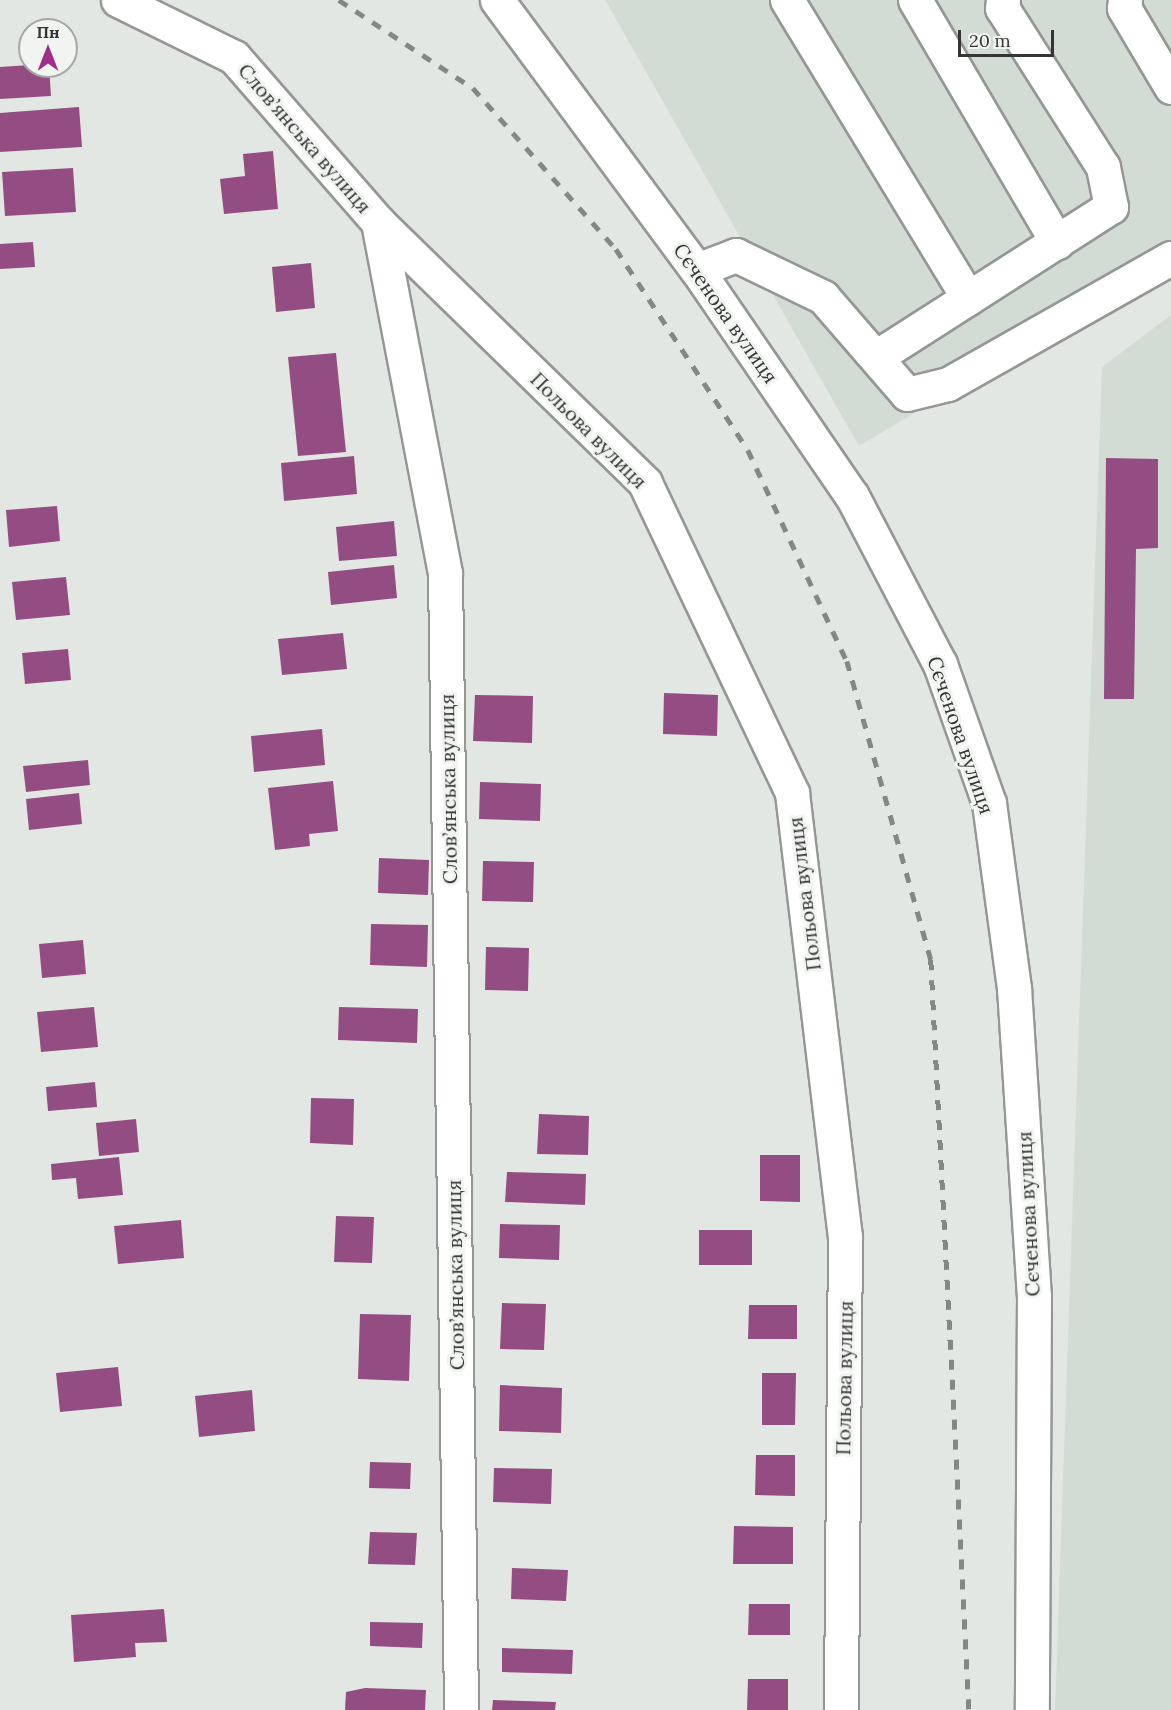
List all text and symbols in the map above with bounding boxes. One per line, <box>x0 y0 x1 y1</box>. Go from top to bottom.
north arrow <box>18 18 78 78</box>
scale bar <box>961 18 1057 56</box>
text: Пн <box>36 22 60 42</box>
text: 20 m <box>969 29 1011 52</box>
street label: Слов’янська вулиця <box>234 58 376 218</box>
street label: Сєченова вулиця <box>669 238 783 388</box>
street label: Польова вулиця <box>526 367 652 493</box>
street label: Сєченова вулиця <box>923 653 999 817</box>
street label: Слов’янська вулиця <box>434 694 462 884</box>
street label: Польова вулиця <box>783 816 825 972</box>
street label: Сєченова вулиця <box>1012 1131 1044 1297</box>
street label: Слов’янська вулиця <box>441 1180 469 1370</box>
street label: Польова вулиця <box>831 1300 857 1456</box>

